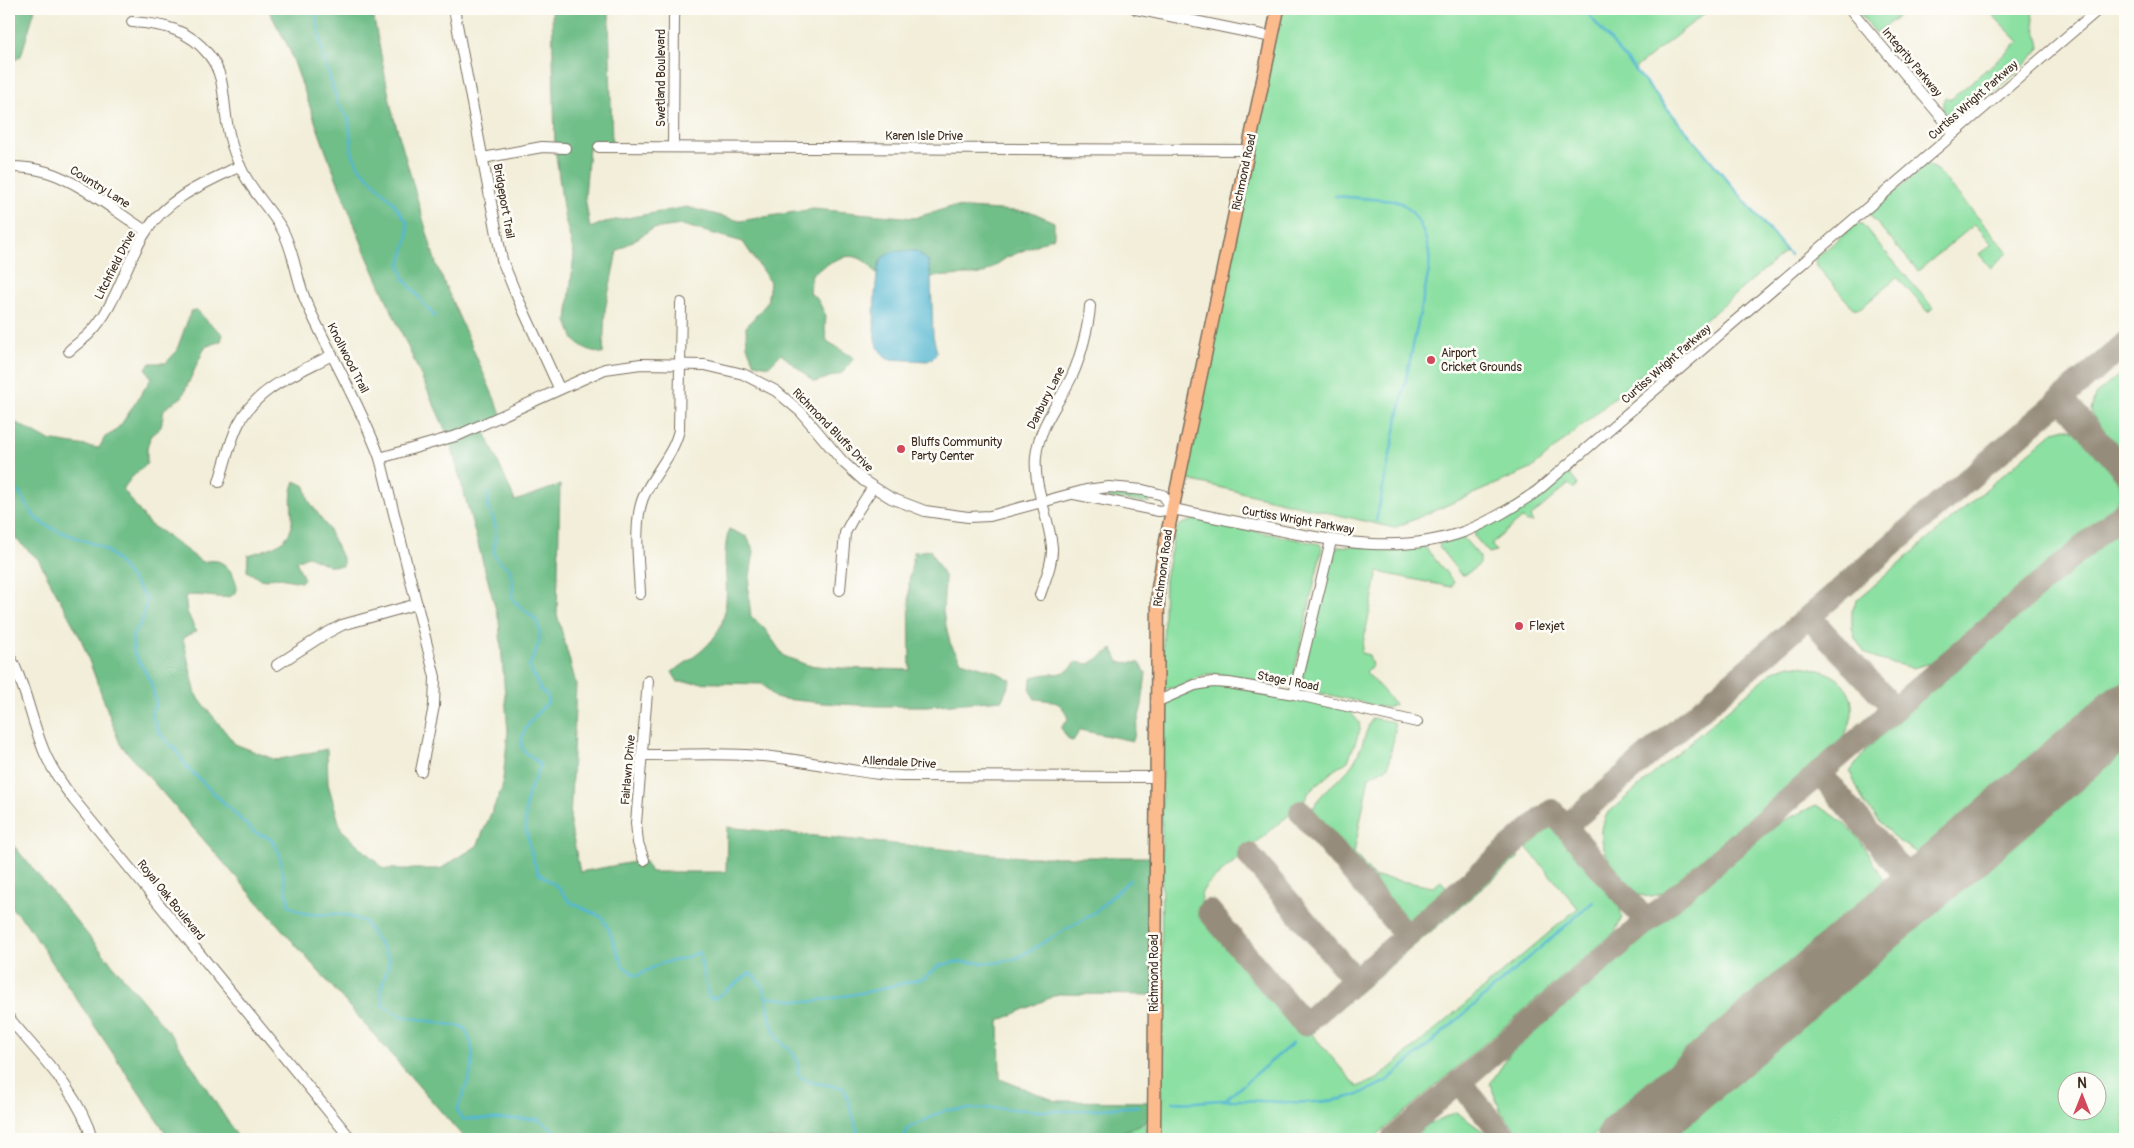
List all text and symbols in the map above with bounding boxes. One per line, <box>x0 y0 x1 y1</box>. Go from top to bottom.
street label: Integrity Parkway <box>1878 25 1945 100</box>
street label: Swetland Boulevard <box>654 29 669 127</box>
street label: Curtiss Wright Parkway <box>1925 57 2021 143</box>
street label: Karen Isle Drive <box>885 129 963 144</box>
street label: Richmond Road <box>1229 132 1260 212</box>
street label: Bridgeport Trail <box>490 162 518 240</box>
street label: Country Lane <box>67 163 133 212</box>
street label: Litchfield Drive <box>92 228 139 302</box>
street label: Knollwood Trail <box>323 320 372 396</box>
street label: Curtiss Wright Parkway <box>1618 321 1714 407</box>
place label: Airport Cricket Grounds <box>1441 346 1522 375</box>
marker: Airport Cricket Grounds <box>1425 354 1437 366</box>
street label: Danbury Lane <box>1024 364 1069 432</box>
street label: Richmond Bluffs Drive <box>789 386 876 475</box>
place label: Bluffs Community Party Center <box>911 435 1002 464</box>
marker: Bluffs Community Party Center <box>895 443 907 455</box>
street label: Curtiss Wright Parkway <box>1241 503 1355 538</box>
street label: Richmond Road <box>1151 528 1176 608</box>
place label: Flexjet <box>1529 619 1565 634</box>
marker: Flexjet <box>1513 620 1525 632</box>
street label: Stage I Road <box>1256 668 1320 695</box>
street label: Fairlawn Drive <box>618 734 639 806</box>
street label: Allendale Drive <box>861 753 937 772</box>
street label: Royal Oak Boulevard <box>134 857 208 944</box>
street label: Richmond Road <box>1147 934 1162 1012</box>
north arrow <box>2056 1070 2106 1120</box>
text: N <box>2077 1075 2087 1092</box>

